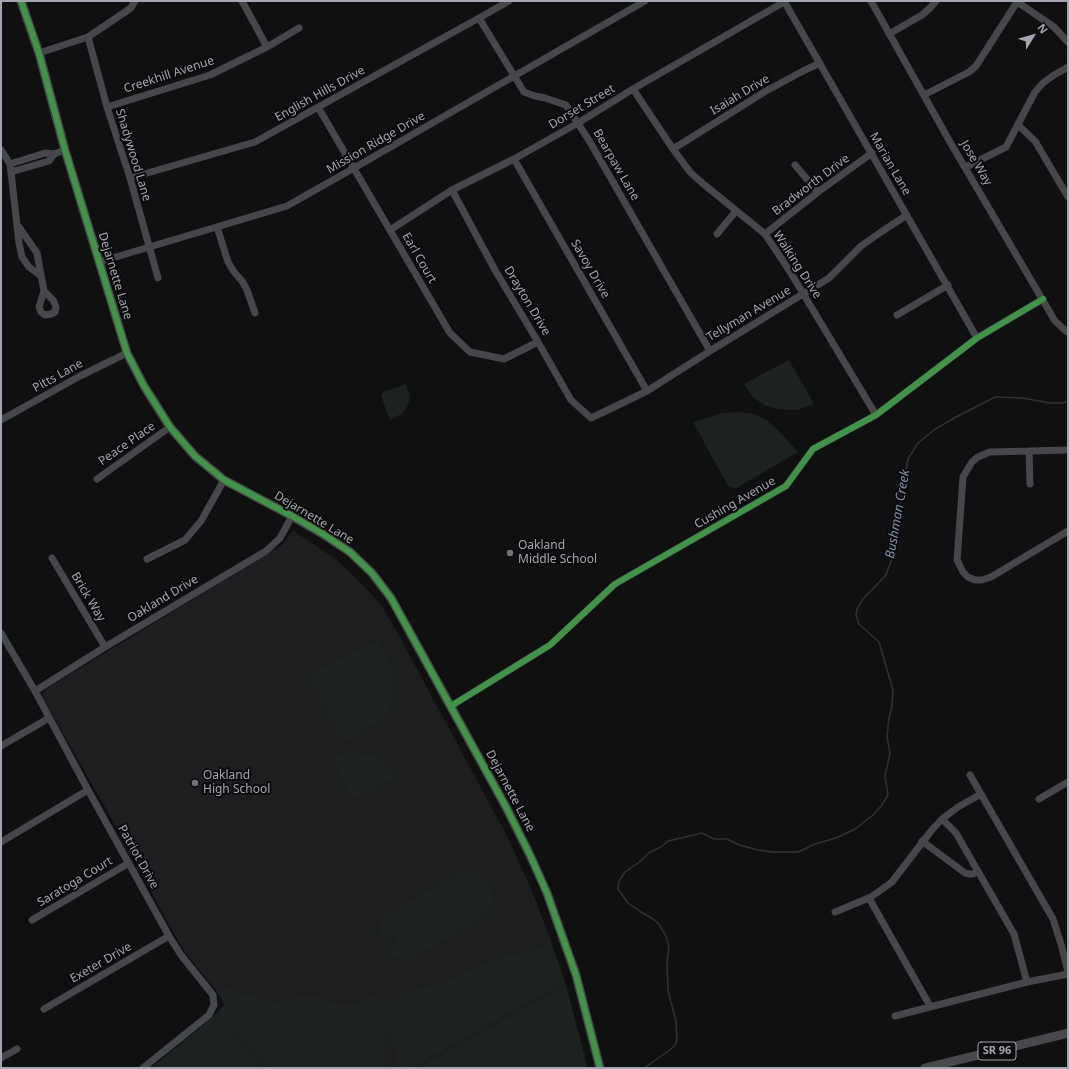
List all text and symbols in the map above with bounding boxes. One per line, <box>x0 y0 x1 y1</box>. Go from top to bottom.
north arrow <box>1013 16 1053 56</box>
text: N <box>1034 20 1052 37</box>
street label: Creekhill Avenue <box>122 54 216 96</box>
street label: English Hills Drive <box>272 63 368 125</box>
street label: Isaiah Drive <box>708 72 772 118</box>
street label: Dorset Street <box>546 82 618 132</box>
street label: Shadywood Lane <box>112 107 154 203</box>
street label: Mission Ridge Drive <box>324 109 428 177</box>
street label: Bearpaw Lane <box>590 127 642 203</box>
street label: Marian Lane <box>866 130 914 198</box>
street label: Jose Way <box>957 138 995 188</box>
street label: Bradworth Drive <box>770 151 852 219</box>
street label: Walking Drive <box>770 228 824 302</box>
street label: Earl Court <box>399 230 439 286</box>
street label: Dejarnette Lane <box>95 231 135 321</box>
street label: Savoy Drive <box>567 237 613 301</box>
street label: Drayton Drive <box>501 264 553 338</box>
street label: Tellyman Avenue <box>704 283 794 345</box>
street label: Pitts Lane <box>30 356 86 396</box>
street label: Peace Place <box>96 419 158 469</box>
water label: Bushman Creek <box>882 468 914 560</box>
street label: Cushing Avenue <box>692 474 778 532</box>
street label: Dejarnette Lane <box>272 489 356 547</box>
place label: Oakland Middle School <box>518 539 597 567</box>
marker: Oakland Middle School <box>505 548 515 558</box>
street label: Brick Way <box>68 570 108 624</box>
street label: Oakland Drive <box>125 572 201 626</box>
street label: Dejarnette Lane <box>482 748 538 834</box>
place label: Oakland High School <box>203 769 270 797</box>
marker: Oakland High School <box>190 778 200 788</box>
street label: Patriot Drive <box>115 823 161 891</box>
street label: Saratoga Court <box>35 854 115 910</box>
street label: Exeter Drive <box>68 940 134 986</box>
road number: SR 96 <box>978 1042 1016 1060</box>

